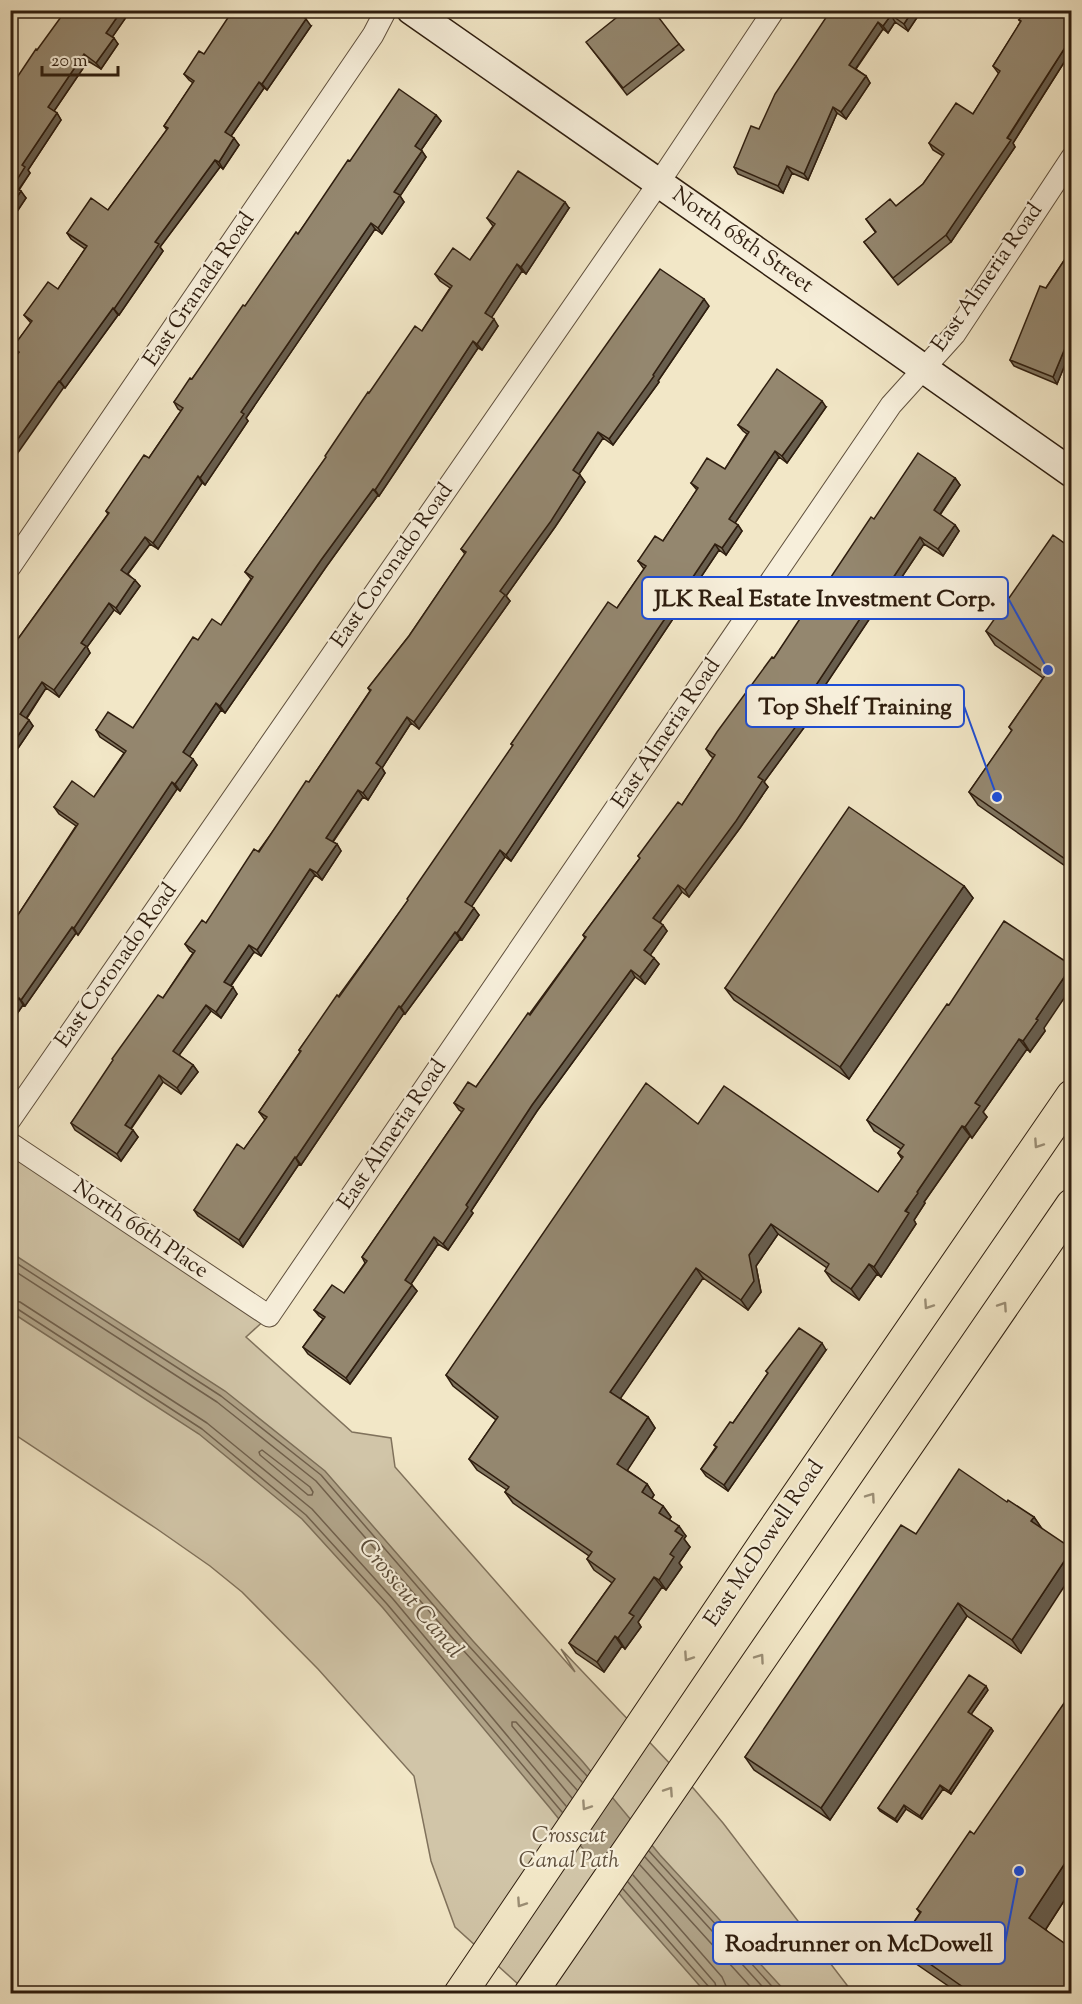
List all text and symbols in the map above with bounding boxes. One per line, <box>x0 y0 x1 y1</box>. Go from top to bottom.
scale bar <box>42 39 118 77</box>
text: 20 m <box>51 49 88 75</box>
street label: North 68th Street <box>665 180 820 302</box>
street label: East Almeria Road <box>925 197 1051 359</box>
street label: East Granada Road <box>136 206 264 374</box>
street label: East Coronado Road <box>324 477 462 655</box>
callout: JLK Real Estate Investment Corp. <box>642 577 1008 619</box>
text: JLK Real Estate Investment Corp. <box>652 583 996 617</box>
street label: East Almeria Road <box>605 652 729 816</box>
callout: Top Shelf Training <box>746 685 964 727</box>
text: Top Shelf Training <box>758 691 952 725</box>
street label: East Coronado Road <box>48 877 186 1055</box>
street label: East Almeria Road <box>331 1053 455 1217</box>
one-way arrow <box>1034 1137 1045 1148</box>
street label: North 66th Place <box>66 1173 214 1287</box>
one-way arrow <box>924 1298 935 1309</box>
one-way arrow <box>995 1301 1006 1312</box>
street label: East McDowell Road <box>697 1454 833 1634</box>
one-way arrow <box>864 1493 875 1504</box>
water label: Crosscut Canal <box>349 1531 471 1667</box>
one-way arrow <box>684 1650 695 1661</box>
one-way arrow <box>753 1653 764 1664</box>
one-way arrow <box>661 1787 672 1798</box>
one-way arrow <box>582 1799 593 1810</box>
park label: Crosscut Canal Path <box>519 1821 619 1878</box>
one-way arrow <box>517 1897 528 1908</box>
callout: Roadrunner on McDowell <box>713 1922 1005 1964</box>
text: Roadrunner on McDowell <box>725 1928 993 1962</box>

